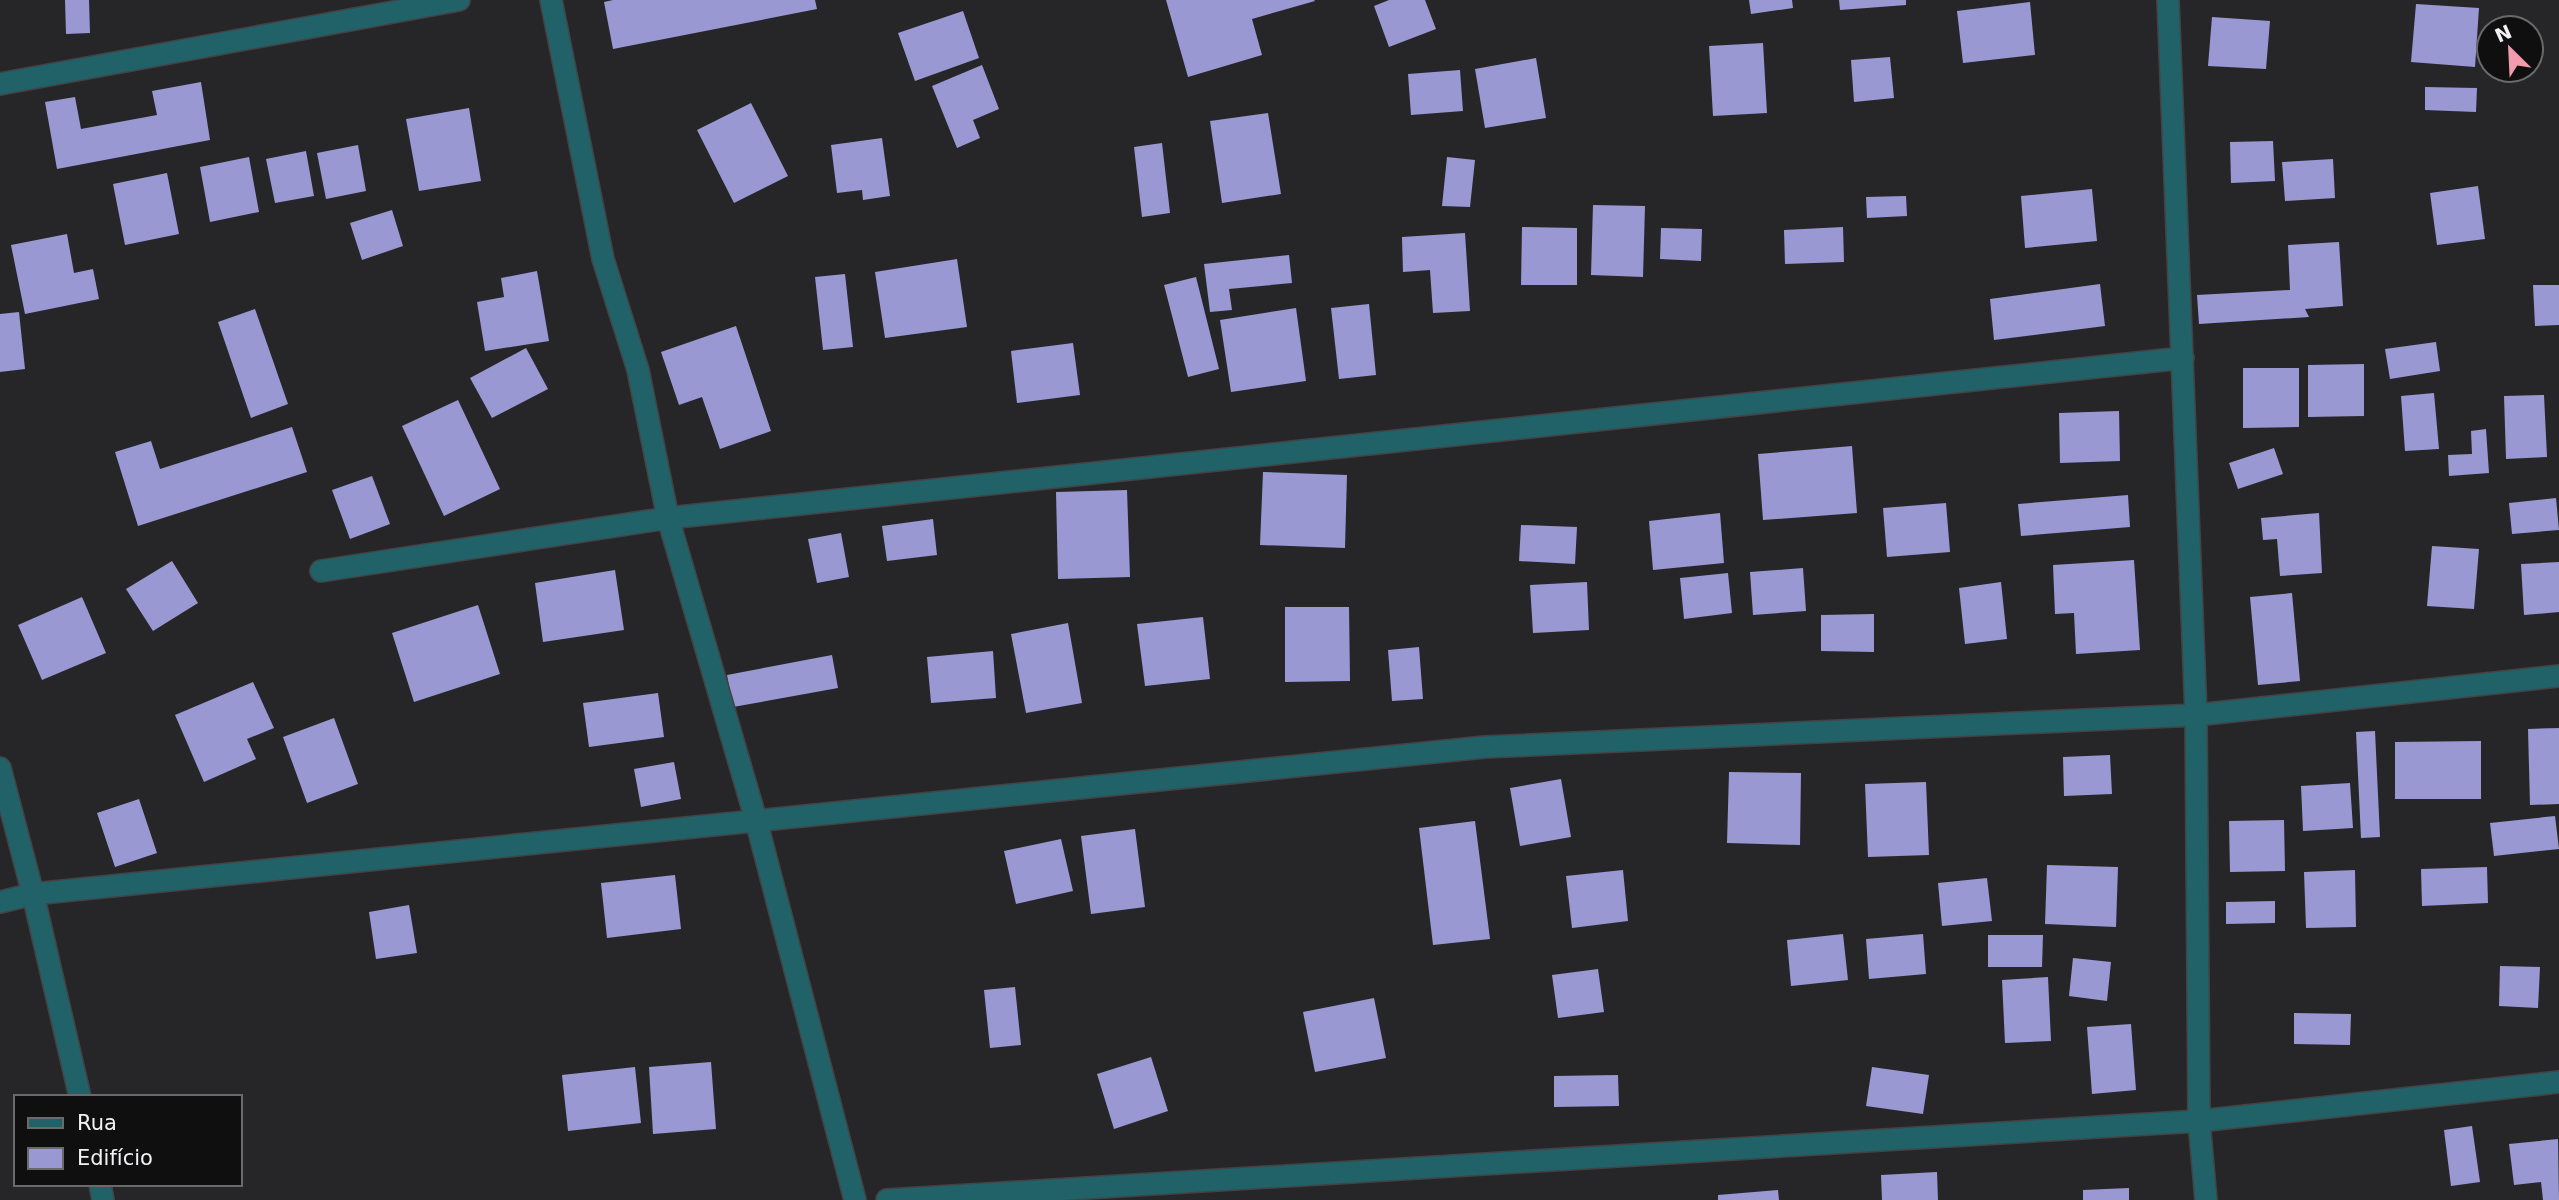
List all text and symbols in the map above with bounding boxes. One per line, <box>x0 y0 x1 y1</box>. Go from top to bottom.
north arrow <box>2475 14 2545 84</box>
text: N <box>2491 20 2515 47</box>
legend <box>14 1095 242 1186</box>
text: Rua <box>77 1111 117 1135</box>
text: Edifício <box>77 1146 153 1170</box>

